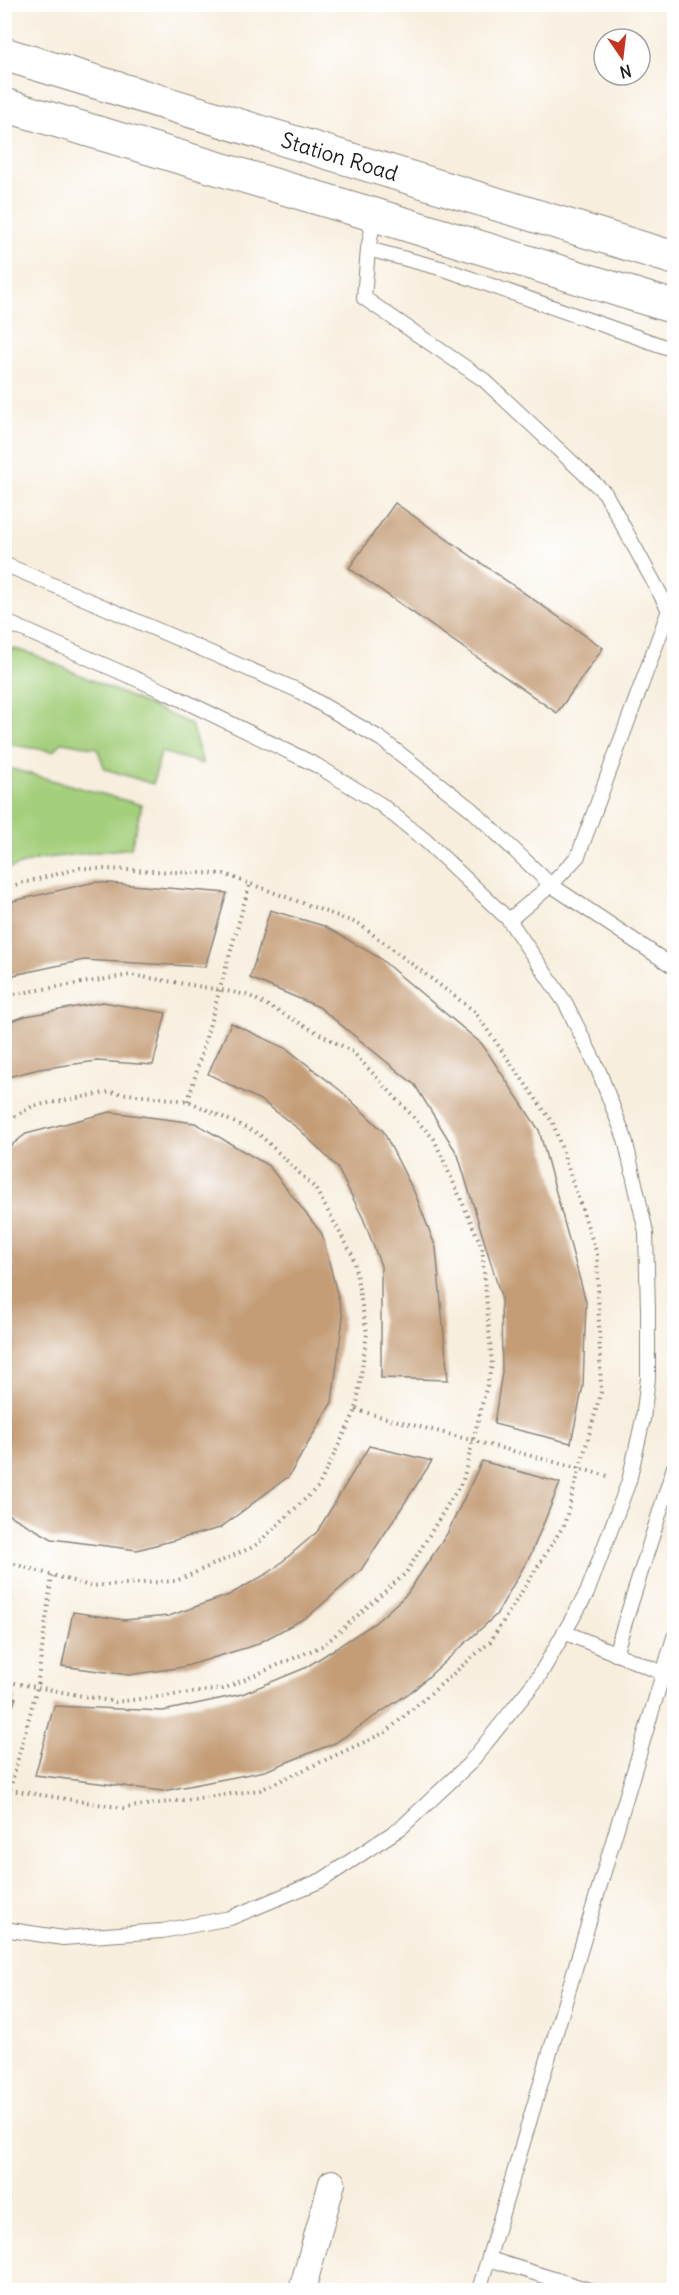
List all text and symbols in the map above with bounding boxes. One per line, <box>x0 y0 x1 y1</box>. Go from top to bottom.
north arrow <box>592 27 652 87</box>
text: N <box>618 61 633 83</box>
street label: Station Road <box>278 126 401 187</box>

